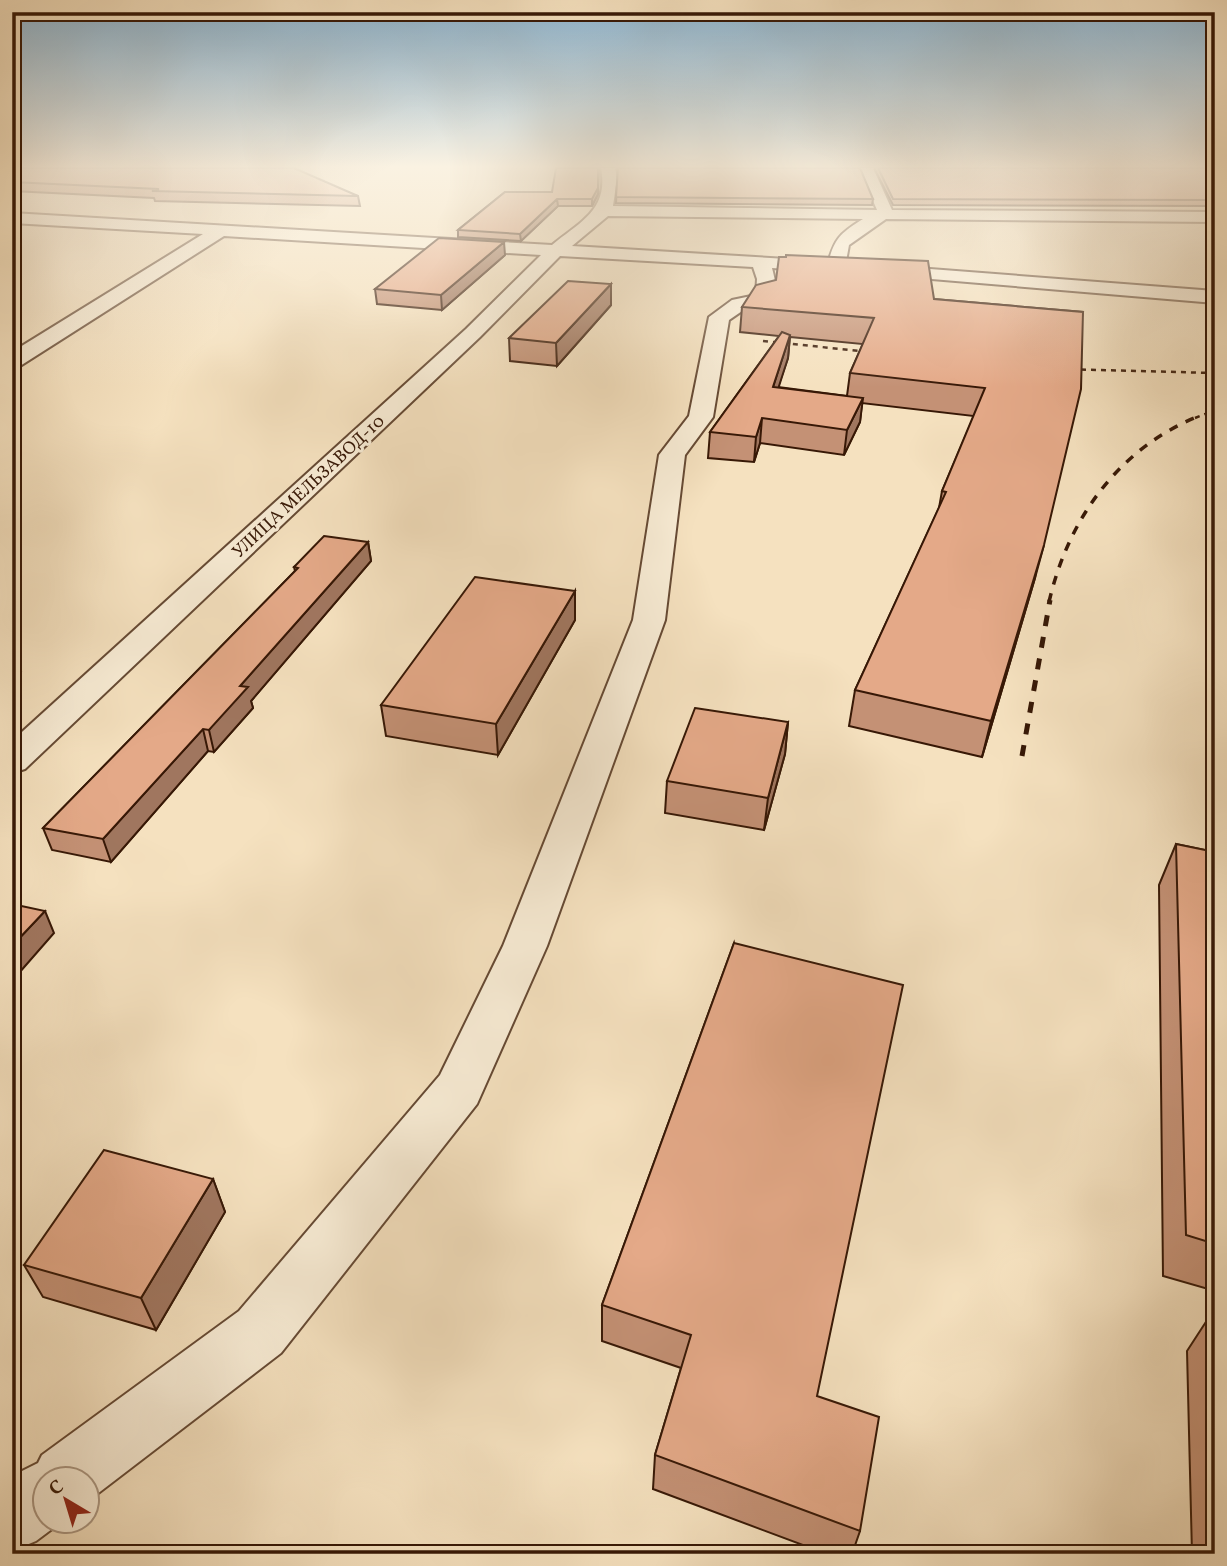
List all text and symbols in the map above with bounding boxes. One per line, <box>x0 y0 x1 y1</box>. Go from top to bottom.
street label: УЛИЦА МЕЛЬЗАВОД-10 <box>227 410 391 565</box>
north arrow <box>32 1464 102 1534</box>
text: С <box>44 1474 70 1502</box>

